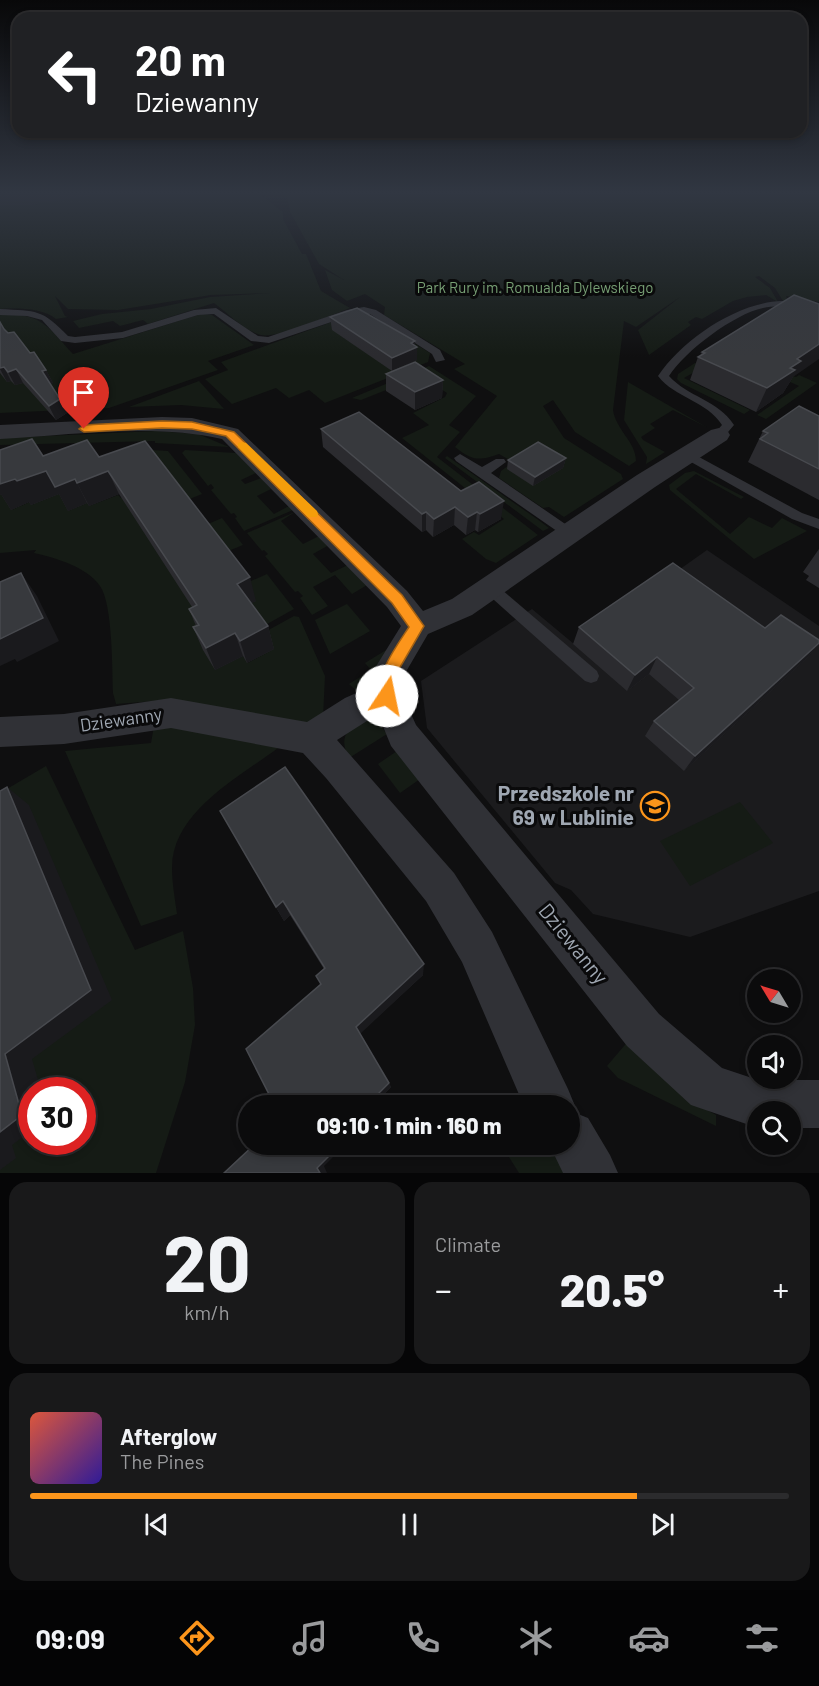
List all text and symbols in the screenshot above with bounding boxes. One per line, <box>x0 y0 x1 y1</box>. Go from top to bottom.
text: 20 m <box>135 34 226 84</box>
icon: left <box>36 36 114 114</box>
text: Dziewanny <box>135 85 259 117</box>
park label: Park Rury im. Romualda Dylewskiego <box>417 278 653 296</box>
pin <box>58 367 109 429</box>
icon: arrive <box>67 376 100 409</box>
position arrow <box>355 664 419 728</box>
street label: Dziewanny <box>78 702 163 736</box>
place label: Przedszkole nr 69 w Lublinie <box>498 780 634 829</box>
school or university icon: Przedszkole nr 69 w Lublinie <box>639 790 671 822</box>
street label: Dziewanny <box>534 898 614 989</box>
north arrow <box>747 969 801 1023</box>
map controls <box>747 969 801 1155</box>
button: sound <box>747 1035 801 1089</box>
speed limit sign: 30 <box>18 1077 96 1155</box>
button: search <box>747 1101 801 1155</box>
text: 09:10 · 1 min · 160 m <box>317 1112 501 1138</box>
text: 20 <box>163 1214 251 1308</box>
text: Climate <box>435 1232 501 1256</box>
text: 20.5° <box>560 1262 664 1316</box>
text: − <box>435 1269 452 1309</box>
text: + <box>773 1269 789 1309</box>
text: km/h <box>184 1300 230 1324</box>
text: Afterglow <box>120 1423 217 1449</box>
text: The Pines <box>120 1449 204 1473</box>
icon: previous <box>140 1508 173 1541</box>
icon: pause <box>393 1508 426 1541</box>
icon: next <box>646 1508 679 1541</box>
icon: directions <box>176 1617 218 1659</box>
icon: music <box>289 1617 331 1659</box>
icon: phone <box>402 1617 444 1659</box>
icon: climate <box>515 1617 557 1659</box>
icon: car <box>628 1617 670 1659</box>
icon: filters <box>741 1617 783 1659</box>
text: 09:09 <box>36 1622 105 1654</box>

